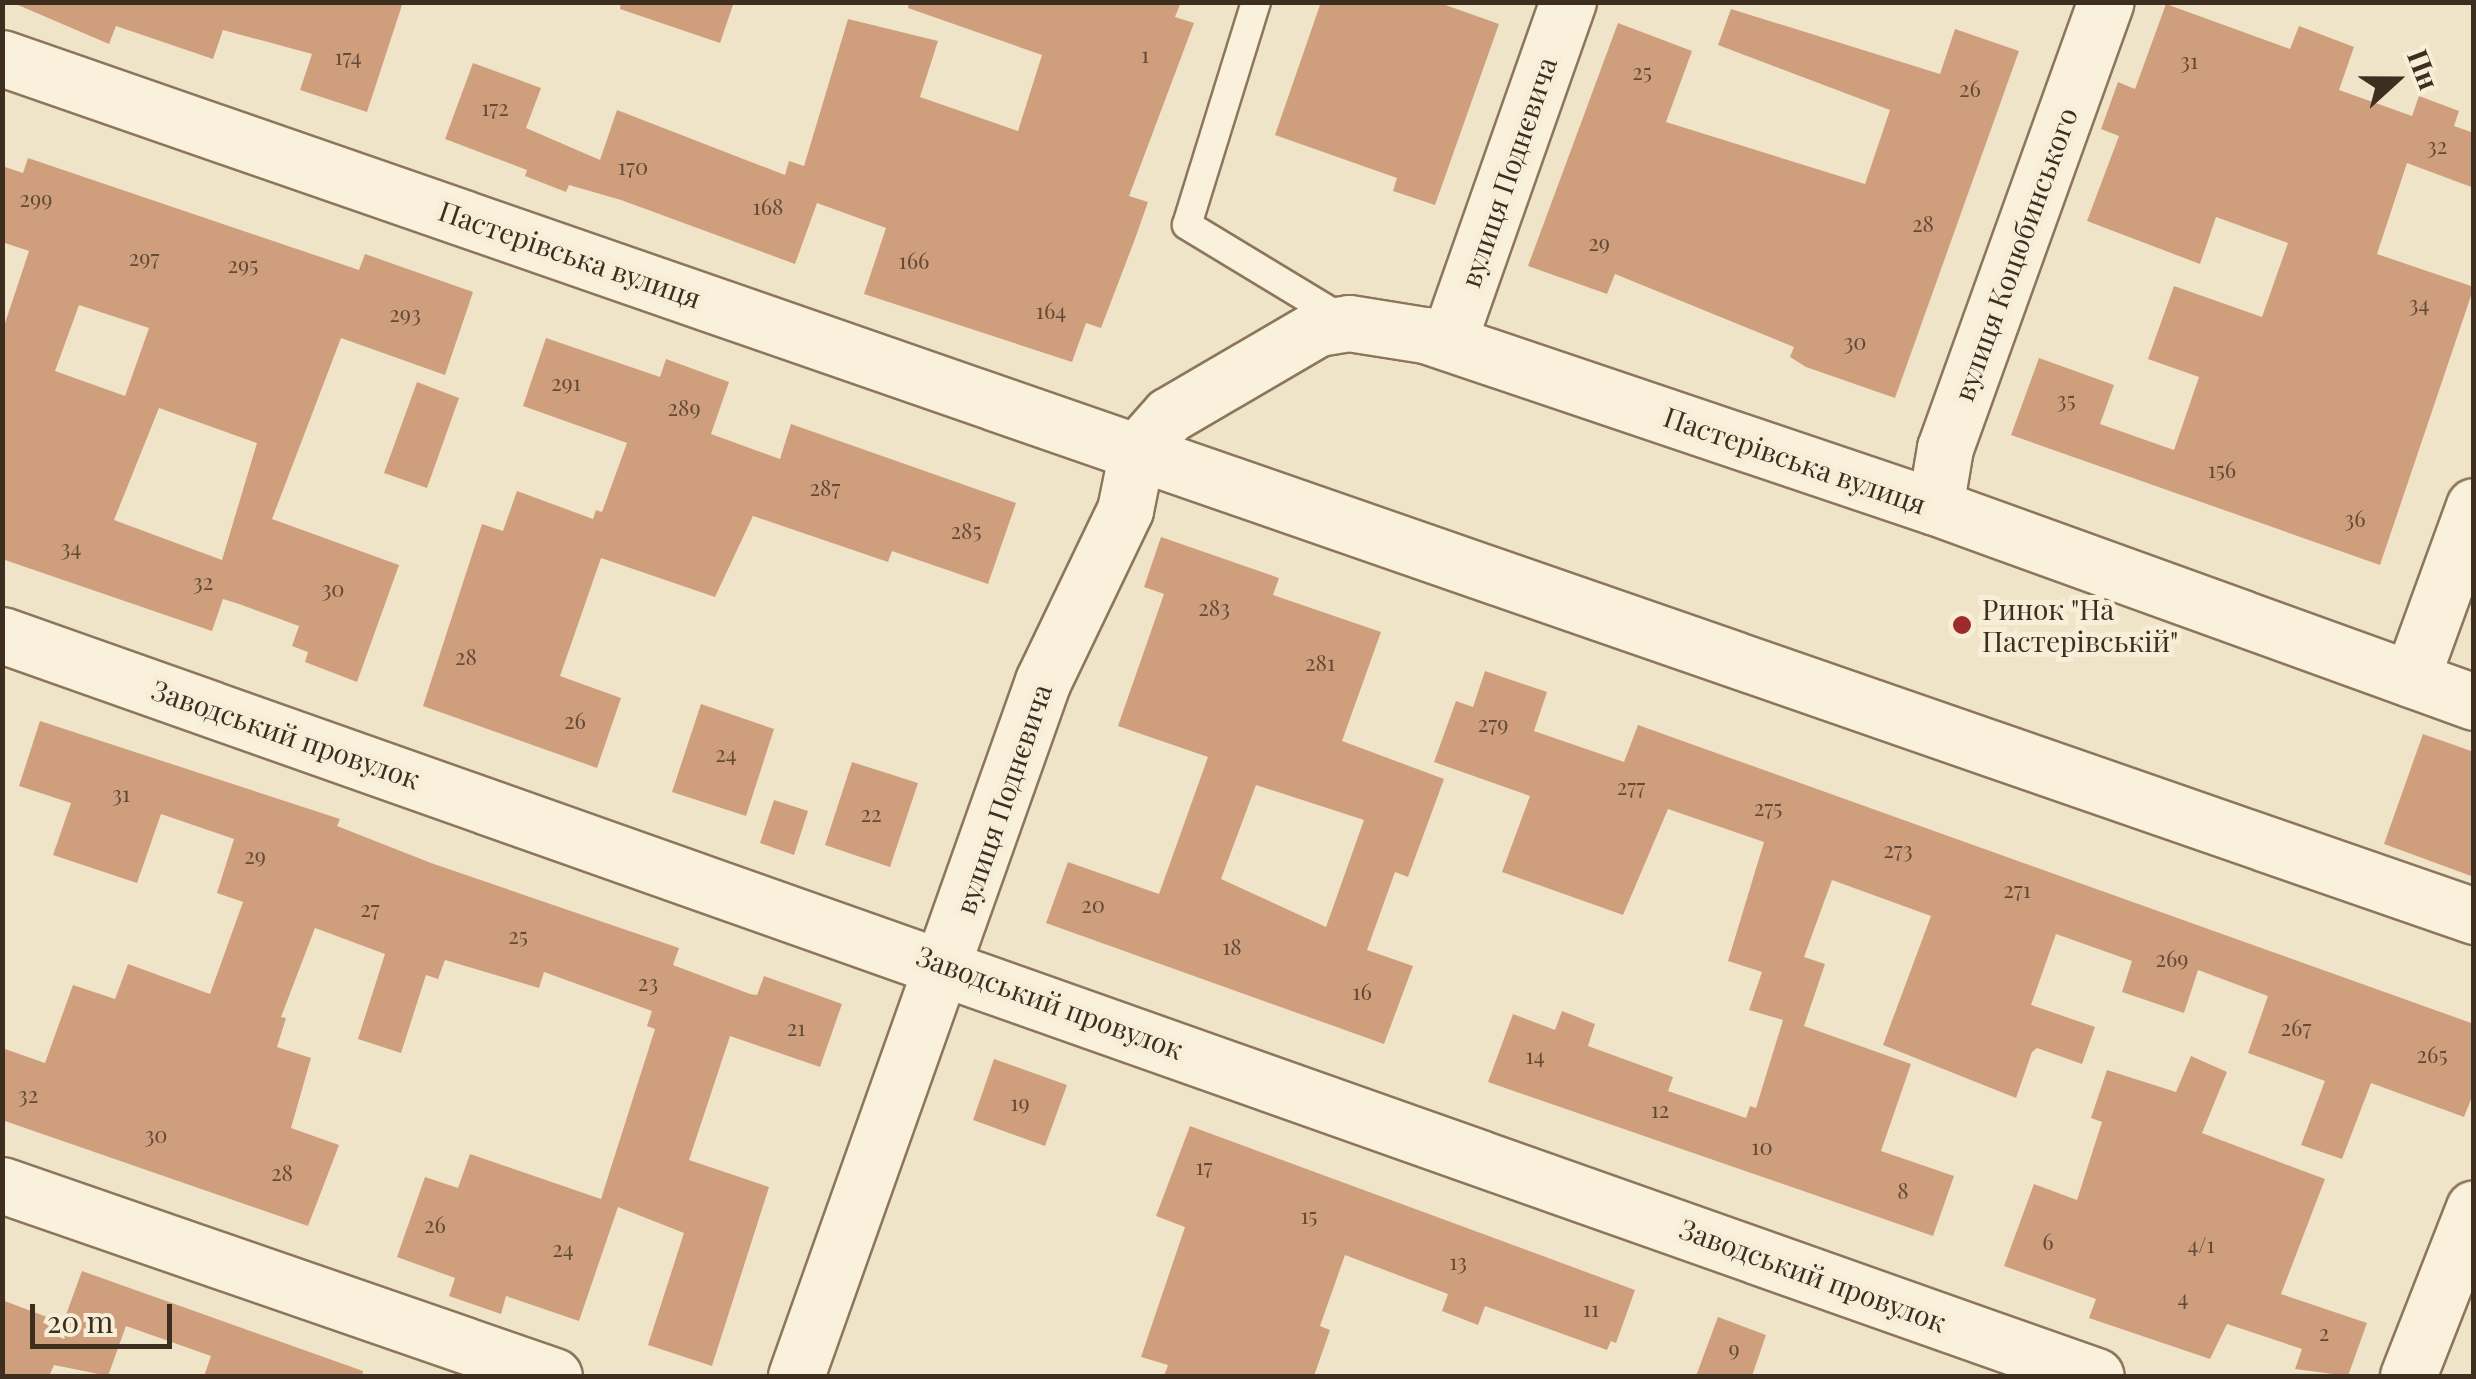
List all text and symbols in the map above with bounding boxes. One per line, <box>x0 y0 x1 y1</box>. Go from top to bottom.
north arrow <box>2346 30 2446 130</box>
house number: 1 <box>1141 42 1149 68</box>
house number: 174 <box>334 44 362 70</box>
text: Пн <box>2400 44 2449 94</box>
house number: 31 <box>2180 48 2198 74</box>
street label: вулиця Поднєвича <box>1453 53 1563 291</box>
house number: 25 <box>1632 59 1652 85</box>
house number: 26 <box>1959 76 1981 102</box>
house number: 172 <box>481 95 509 121</box>
street label: вулиця Коцюбинського <box>1946 103 2084 405</box>
house number: 32 <box>2427 133 2447 159</box>
house number: 170 <box>618 154 648 180</box>
house number: 299 <box>20 186 52 212</box>
street label: Пастерівська вулиця <box>435 193 705 315</box>
house number: 168 <box>753 194 783 220</box>
house number: 28 <box>1912 211 1934 237</box>
house number: 29 <box>1588 230 1610 256</box>
house number: 297 <box>129 245 159 271</box>
house number: 166 <box>899 248 929 274</box>
house number: 295 <box>228 252 258 278</box>
house number: 34 <box>2409 291 2429 317</box>
house number: 164 <box>1036 298 1066 324</box>
house number: 293 <box>389 301 421 327</box>
house number: 30 <box>1843 329 1867 355</box>
house number: 291 <box>551 370 581 396</box>
house number: 35 <box>2056 387 2076 413</box>
house number: 289 <box>667 395 701 421</box>
street label: Пастерівська вулиця <box>1660 399 1930 521</box>
house number: 156 <box>2208 457 2236 483</box>
house number: 287 <box>810 475 840 501</box>
house number: 36 <box>2344 506 2366 532</box>
house number: 285 <box>950 518 982 544</box>
house number: 34 <box>61 535 81 561</box>
house number: 32 <box>193 569 213 595</box>
house number: 30 <box>321 576 345 602</box>
place label: Ринок "На Пастерівській" <box>1982 592 2178 658</box>
house number: 283 <box>1198 595 1230 621</box>
marker: Ринок "На Пастерівській" <box>1951 614 1973 636</box>
house number: 28 <box>455 644 477 670</box>
house number: 281 <box>1305 650 1335 676</box>
street label: Заводський провулок <box>148 672 424 796</box>
street label: вулиця Поднєвича <box>948 680 1058 918</box>
house number: 26 <box>564 708 586 734</box>
house number: 279 <box>1478 711 1508 737</box>
house number: 24 <box>715 741 737 767</box>
house number: 277 <box>1617 774 1645 800</box>
house number: 31 <box>112 781 130 807</box>
house number: 275 <box>1754 795 1782 821</box>
house number: 22 <box>860 801 882 827</box>
house number: 273 <box>1883 837 1913 863</box>
house number: 29 <box>244 843 266 869</box>
house number: 271 <box>2003 877 2031 903</box>
house number: 20 <box>1081 892 1105 918</box>
house number: 27 <box>360 896 380 922</box>
house number: 25 <box>508 923 528 949</box>
house number: 18 <box>1222 934 1242 960</box>
street label: Заводський провулок <box>912 938 1188 1066</box>
house number: 269 <box>2155 946 2189 972</box>
house number: 23 <box>638 970 658 996</box>
house number: 16 <box>1352 979 1372 1005</box>
house number: 21 <box>787 1015 805 1041</box>
house number: 267 <box>2281 1015 2311 1041</box>
house number: 265 <box>2416 1042 2448 1068</box>
house number: 14 <box>1525 1043 1545 1069</box>
house number: 32 <box>18 1082 38 1108</box>
house number: 19 <box>1010 1090 1030 1116</box>
house number: 12 <box>1651 1097 1669 1123</box>
house number: 30 <box>144 1122 168 1148</box>
house number: 10 <box>1751 1134 1773 1160</box>
house number: 17 <box>1195 1154 1213 1180</box>
house number: 28 <box>271 1160 293 1186</box>
house number: 8 <box>1897 1178 1909 1204</box>
house number: 15 <box>1300 1203 1318 1229</box>
street label: Заводський провулок <box>1675 1211 1951 1339</box>
house number: 26 <box>424 1212 446 1238</box>
house number: 6 <box>2042 1229 2054 1255</box>
house number: 4/1 <box>2187 1232 2215 1258</box>
house number: 24 <box>552 1236 574 1262</box>
house number: 13 <box>1449 1249 1467 1275</box>
scale bar <box>35 1284 178 1346</box>
house number: 4 <box>2178 1285 2188 1311</box>
house number: 11 <box>1583 1296 1599 1322</box>
text: 20 m <box>47 1301 113 1341</box>
house number: 2 <box>2319 1320 2329 1346</box>
house number: 9 <box>1728 1336 1740 1362</box>

